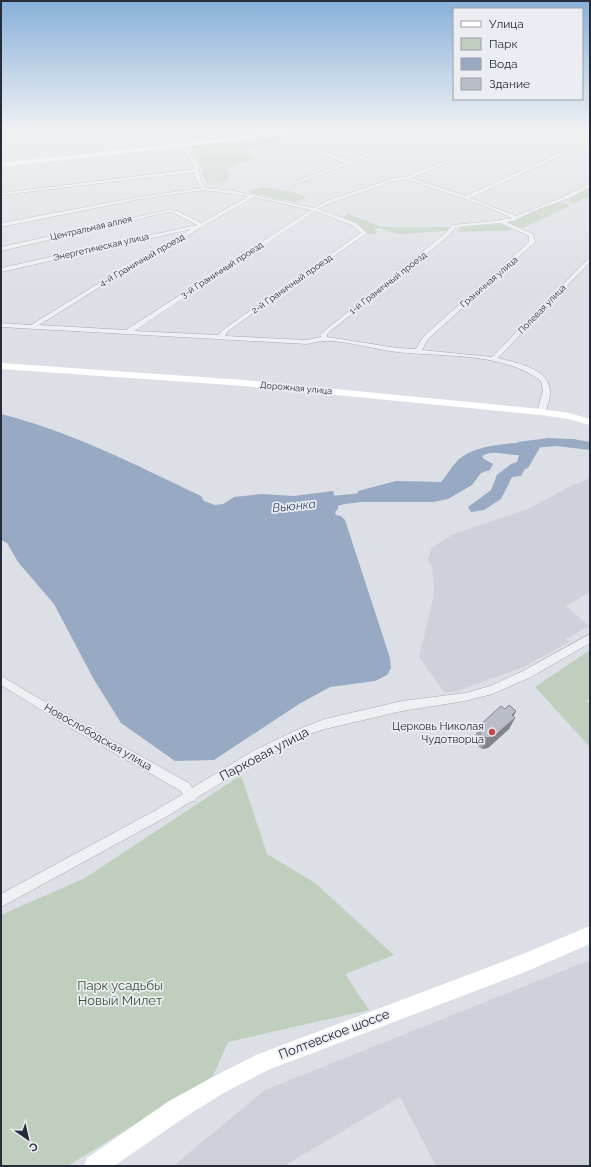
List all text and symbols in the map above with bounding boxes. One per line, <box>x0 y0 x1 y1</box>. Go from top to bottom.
legend <box>453 8 583 100</box>
text: Улица <box>489 17 524 31</box>
text: Парк <box>489 37 518 51</box>
text: Вода <box>489 57 518 71</box>
text: Здание <box>489 77 530 91</box>
street label: Центральная аллея <box>49 214 133 242</box>
street label: Энергетическая улица <box>52 231 150 263</box>
street label: 4-й Граничный проезд <box>98 232 186 288</box>
street label: 3-й Граничный проезд <box>179 240 265 300</box>
street label: 1-й Граничный проезд <box>347 250 429 316</box>
street label: 2-й Граничный проезд <box>250 252 334 316</box>
street label: Граничная улица <box>458 254 520 310</box>
street label: Полевая улица <box>516 282 568 336</box>
street label: Дорожная улица <box>259 380 333 396</box>
water label: Вьюнка <box>272 497 316 515</box>
street label: Новослободская улица <box>42 701 154 773</box>
place label: Церковь Николая Чудотворца <box>392 720 484 746</box>
street label: Парковая улица <box>217 724 311 784</box>
marker: Церковь Николая Чудотворца <box>487 727 497 737</box>
park label: Парк усадьбы Новый Милет <box>77 978 163 1008</box>
street label: Полтевское шоссе <box>277 1006 392 1062</box>
north arrow <box>8 1119 48 1159</box>
text: С <box>26 1139 40 1155</box>

